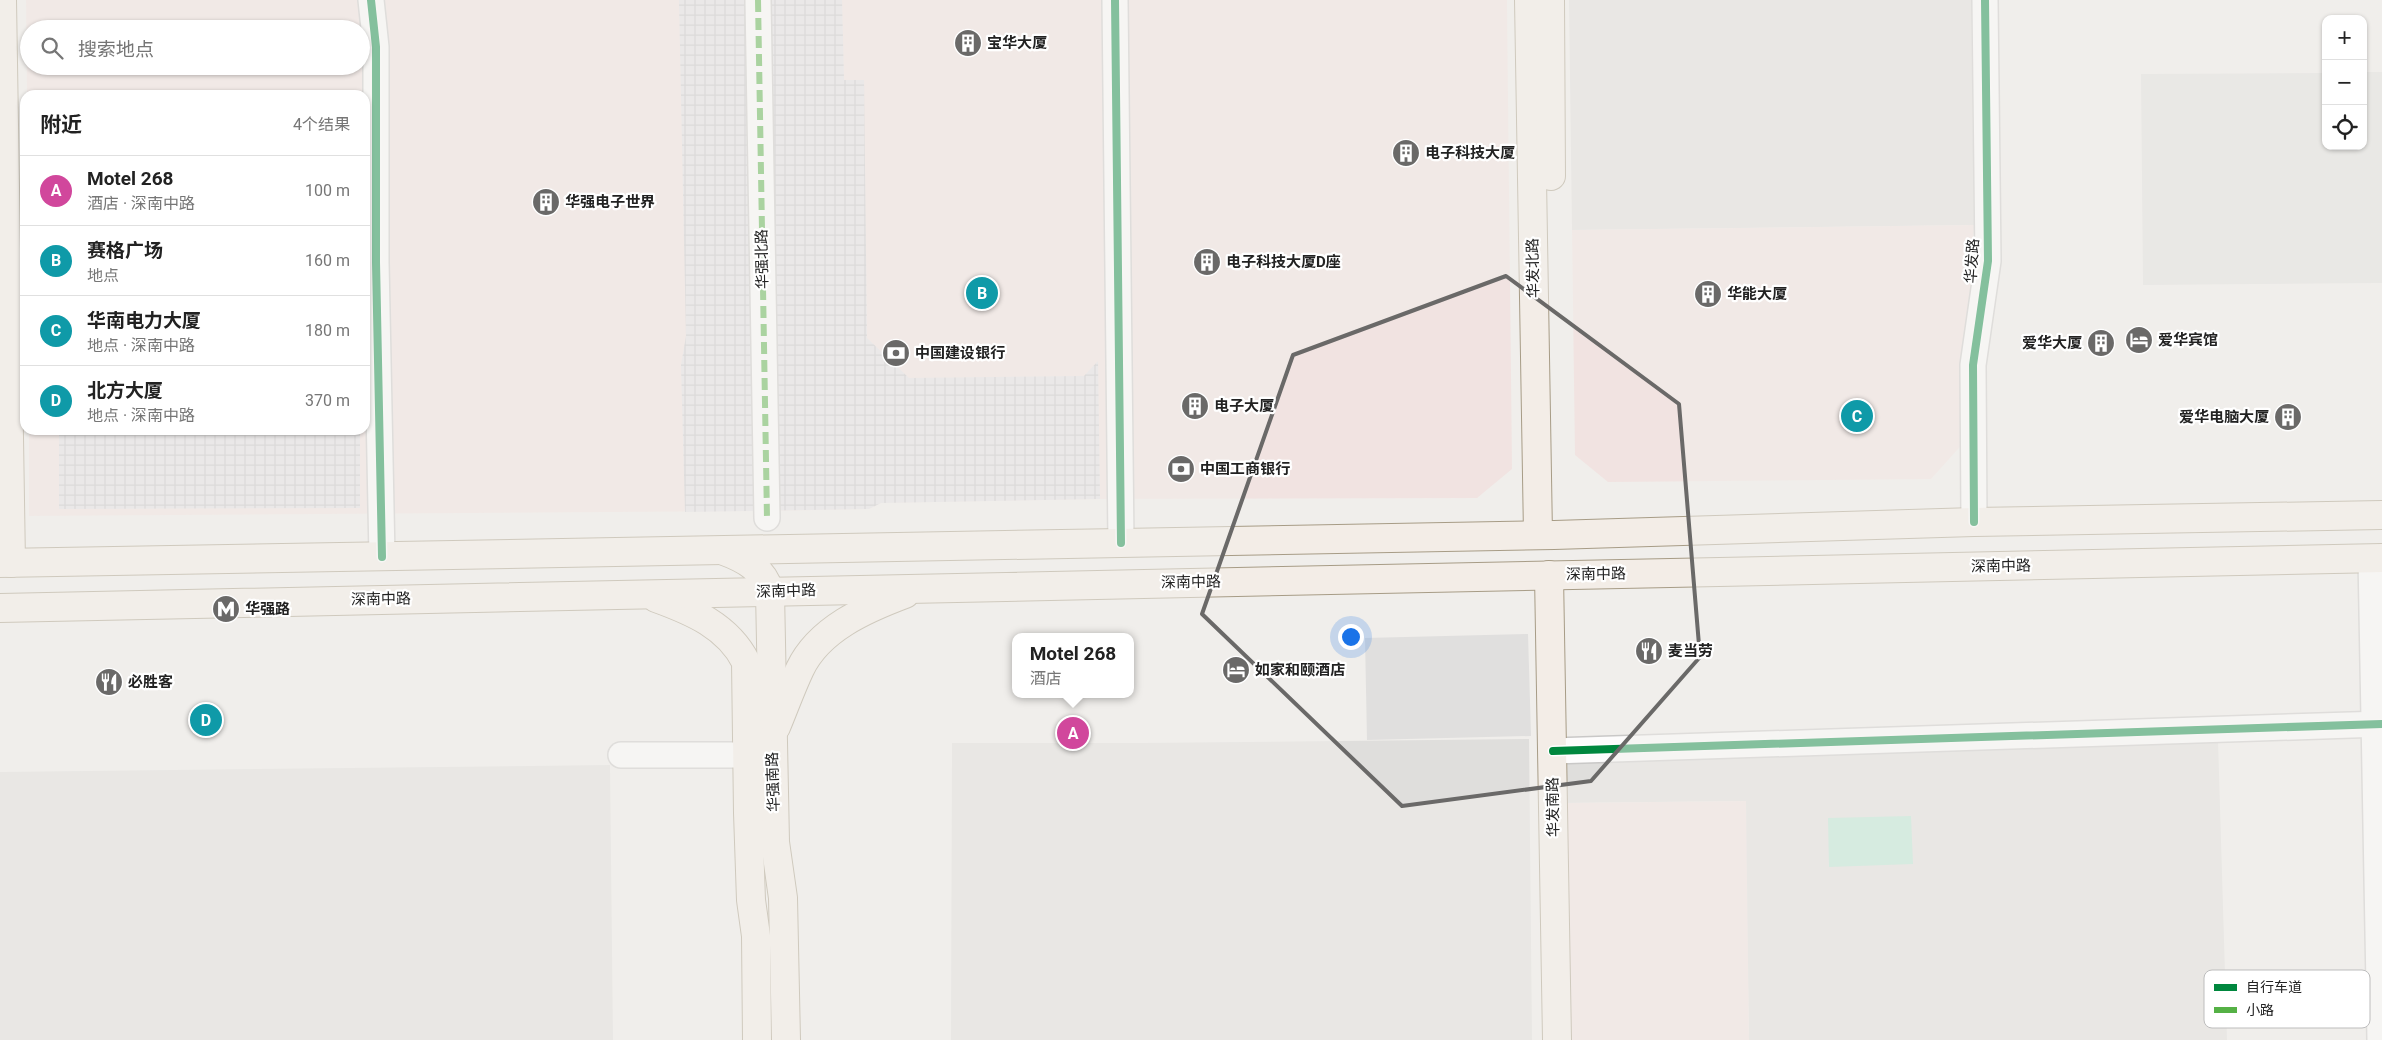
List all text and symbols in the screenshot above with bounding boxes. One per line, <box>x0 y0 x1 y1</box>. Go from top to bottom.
map controls <box>2322 15 2367 150</box>
button: + <box>2322 15 2367 60</box>
search box <box>20 20 370 75</box>
building icon: 宝华大厦 <box>953 28 983 58</box>
icon: search <box>38 34 66 62</box>
place label: 宝华大厦 <box>987 34 1047 52</box>
text: 搜索地点 <box>78 38 154 61</box>
button: − <box>2322 60 2367 105</box>
button: locate <box>2322 105 2367 150</box>
text: 附近 <box>40 113 82 137</box>
text: 4个结果 <box>293 115 350 134</box>
building icon: 电子科技大厦 <box>1391 138 1421 168</box>
place label: 电子科技大厦 <box>1425 144 1515 162</box>
text: Motel 268 <box>87 167 174 190</box>
text: A <box>51 181 61 200</box>
text: 100 m <box>305 181 350 200</box>
building icon: 华强电子世界 <box>531 187 561 217</box>
place label: 华强电子世界 <box>565 193 655 211</box>
text: 酒店 · 深南中路 <box>87 194 195 213</box>
street label: 华强北路 <box>752 229 772 289</box>
street label: 华发北路 <box>1523 238 1543 298</box>
street label: 华发路 <box>1961 238 1983 284</box>
text: 赛格广场 <box>87 239 163 262</box>
building icon: 电子科技大厦D座 <box>1192 247 1222 277</box>
text: B <box>51 251 61 270</box>
text: 160 m <box>305 251 350 270</box>
place label: 电子科技大厦D座 <box>1226 253 1341 271</box>
text: 地点 <box>87 266 119 285</box>
pin: B <box>966 274 998 312</box>
building icon: 华能大厦 <box>1693 279 1723 309</box>
place label: 华能大厦 <box>1727 285 1787 303</box>
text: 华南电力大厦 <box>87 309 201 332</box>
text: C <box>51 321 61 340</box>
text: 180 m <box>305 321 350 340</box>
hotel icon: 爱华宾馆 <box>2124 325 2154 355</box>
building icon: 爱华大厦 <box>2086 328 2116 358</box>
place label: 爱华宾馆 <box>2158 331 2218 349</box>
place label: 爱华大厦 <box>2022 334 2082 352</box>
text: 地点 · 深南中路 <box>87 336 195 355</box>
bank icon: 中国建设银行 <box>881 338 911 368</box>
place label: 中国建设银行 <box>915 344 1005 362</box>
text: 北方大厦 <box>87 379 163 402</box>
text: D <box>51 391 61 410</box>
text: 370 m <box>305 391 350 410</box>
building icon: 电子大厦 <box>1180 391 1210 421</box>
place label: 电子大厦 <box>1214 397 1274 415</box>
pin: C <box>1841 397 1873 435</box>
building icon: 爱华电脑大厦 <box>2273 402 2303 432</box>
text: 地点 · 深南中路 <box>87 406 195 425</box>
place label: 爱华电脑大厦 <box>2179 408 2269 426</box>
bank icon: 中国工商银行 <box>1166 454 1196 484</box>
place label: 中国工商银行 <box>1200 460 1290 478</box>
street label: 深南中路 <box>1971 556 2031 576</box>
street label: 深南中路 <box>1566 564 1626 584</box>
street label: 深南中路 <box>1161 572 1221 592</box>
street label: 深南中路 <box>756 581 816 601</box>
street label: 深南中路 <box>351 589 411 609</box>
metro station icon: 华强路 <box>211 594 241 624</box>
place label: 华强路 <box>245 600 290 618</box>
your location <box>1338 624 1364 650</box>
popup <box>1012 633 1134 698</box>
restaurant icon: 麦当劳 <box>1634 636 1664 666</box>
text: Motel 268 <box>1030 642 1116 665</box>
place label: 麦当劳 <box>1668 642 1713 660</box>
hotel icon: 如家和颐酒店 <box>1221 655 1251 685</box>
place label: 如家和颐酒店 <box>1255 661 1345 679</box>
restaurant icon: 必胜客 <box>94 667 124 697</box>
text: 酒店 <box>1030 669 1062 688</box>
place label: 必胜客 <box>128 673 173 691</box>
pin: D <box>190 701 222 739</box>
pin: A <box>1057 714 1089 752</box>
street label: 华强南路 <box>763 752 783 812</box>
street label: 华发南路 <box>1543 777 1563 837</box>
legend <box>2204 970 2370 1028</box>
text: 自行车道 <box>2246 979 2302 995</box>
text: 小路 <box>2246 1002 2274 1018</box>

